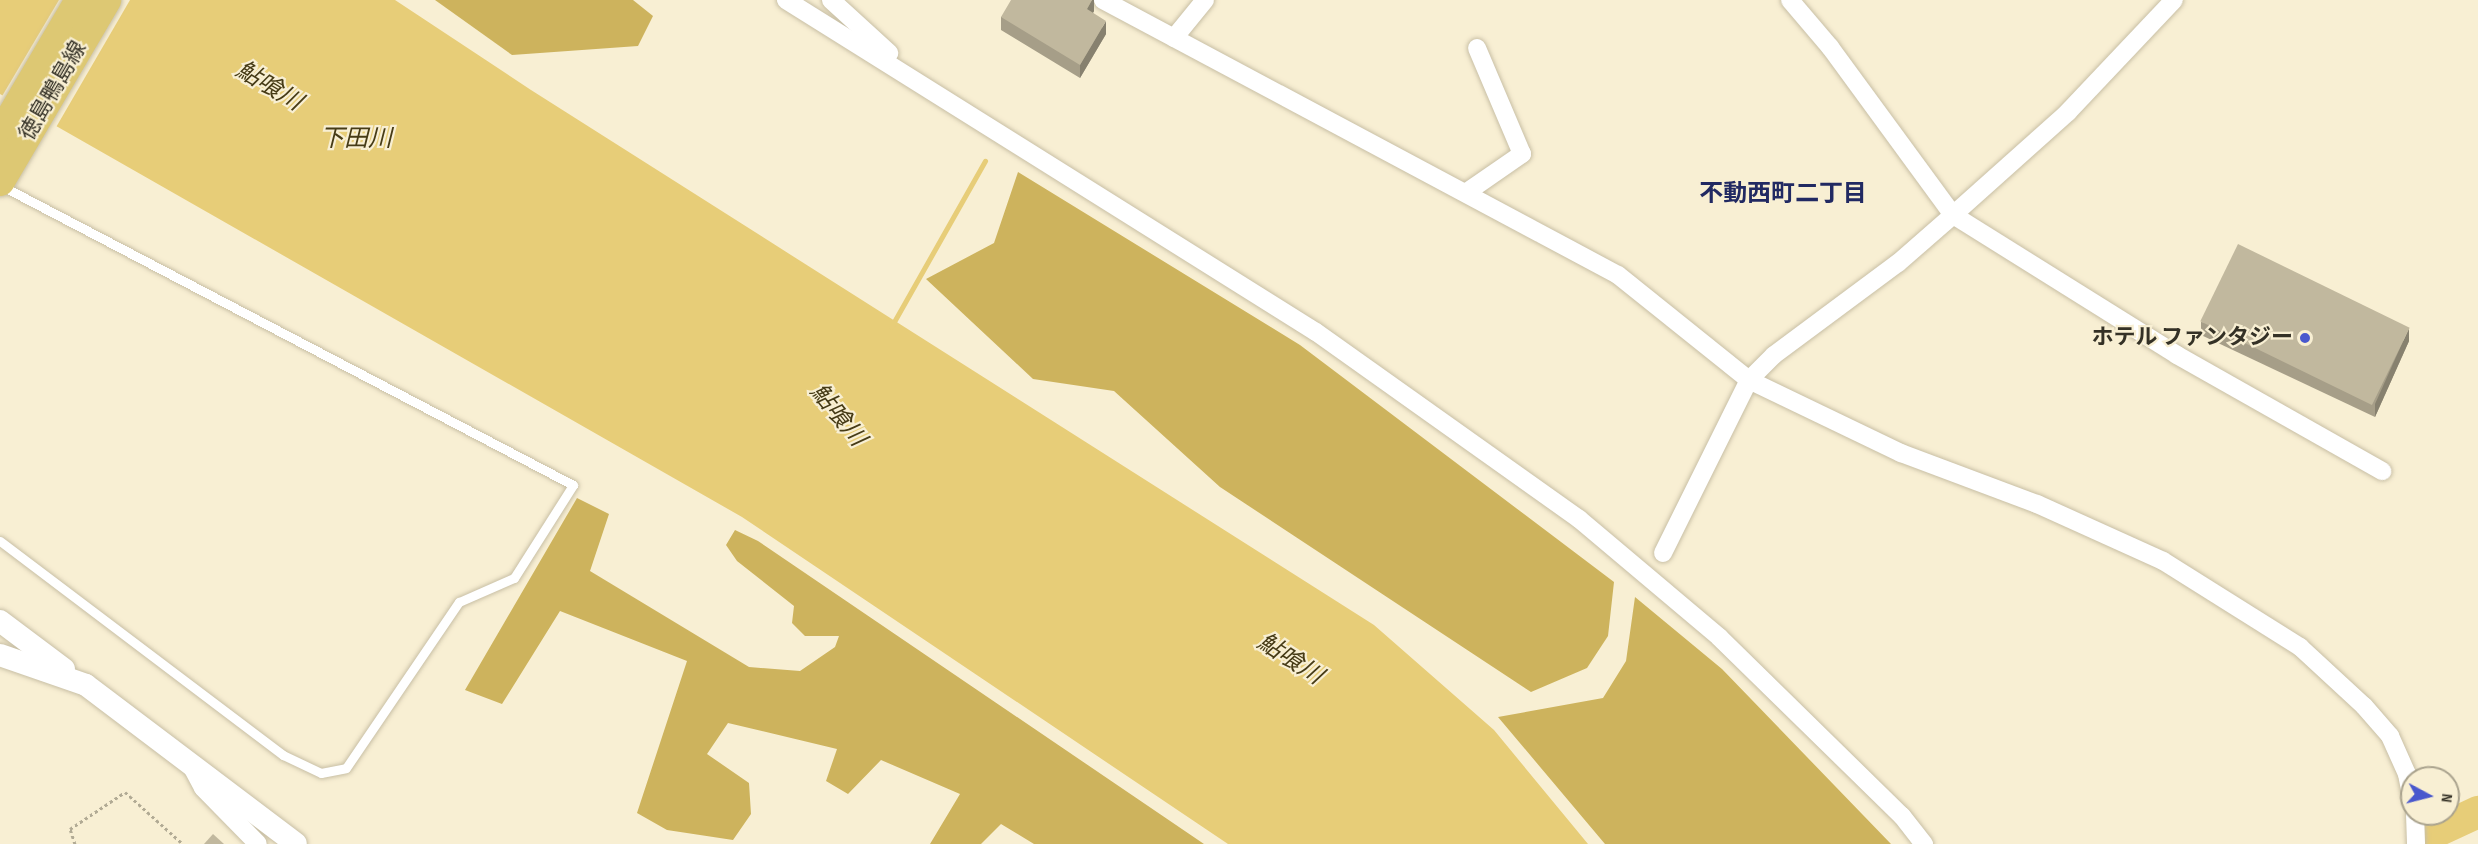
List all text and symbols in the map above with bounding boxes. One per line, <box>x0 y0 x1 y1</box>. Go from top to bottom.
street label: 徳島鴨島線 <box>14 37 92 145</box>
water label: 鮎喰川 <box>231 55 307 117</box>
water label: 下田川 <box>320 125 392 153</box>
district label: 不動西町二丁目 <box>1699 180 1867 208</box>
place label: ホテル ファンタジー <box>2092 325 2293 351</box>
marker: ホテル ファンタジー <box>2298 331 2312 345</box>
water label: 鮎喰川 <box>804 378 872 452</box>
water label: 鮎喰川 <box>1252 627 1328 691</box>
north arrow <box>2400 766 2460 826</box>
text: N <box>2436 793 2456 803</box>

